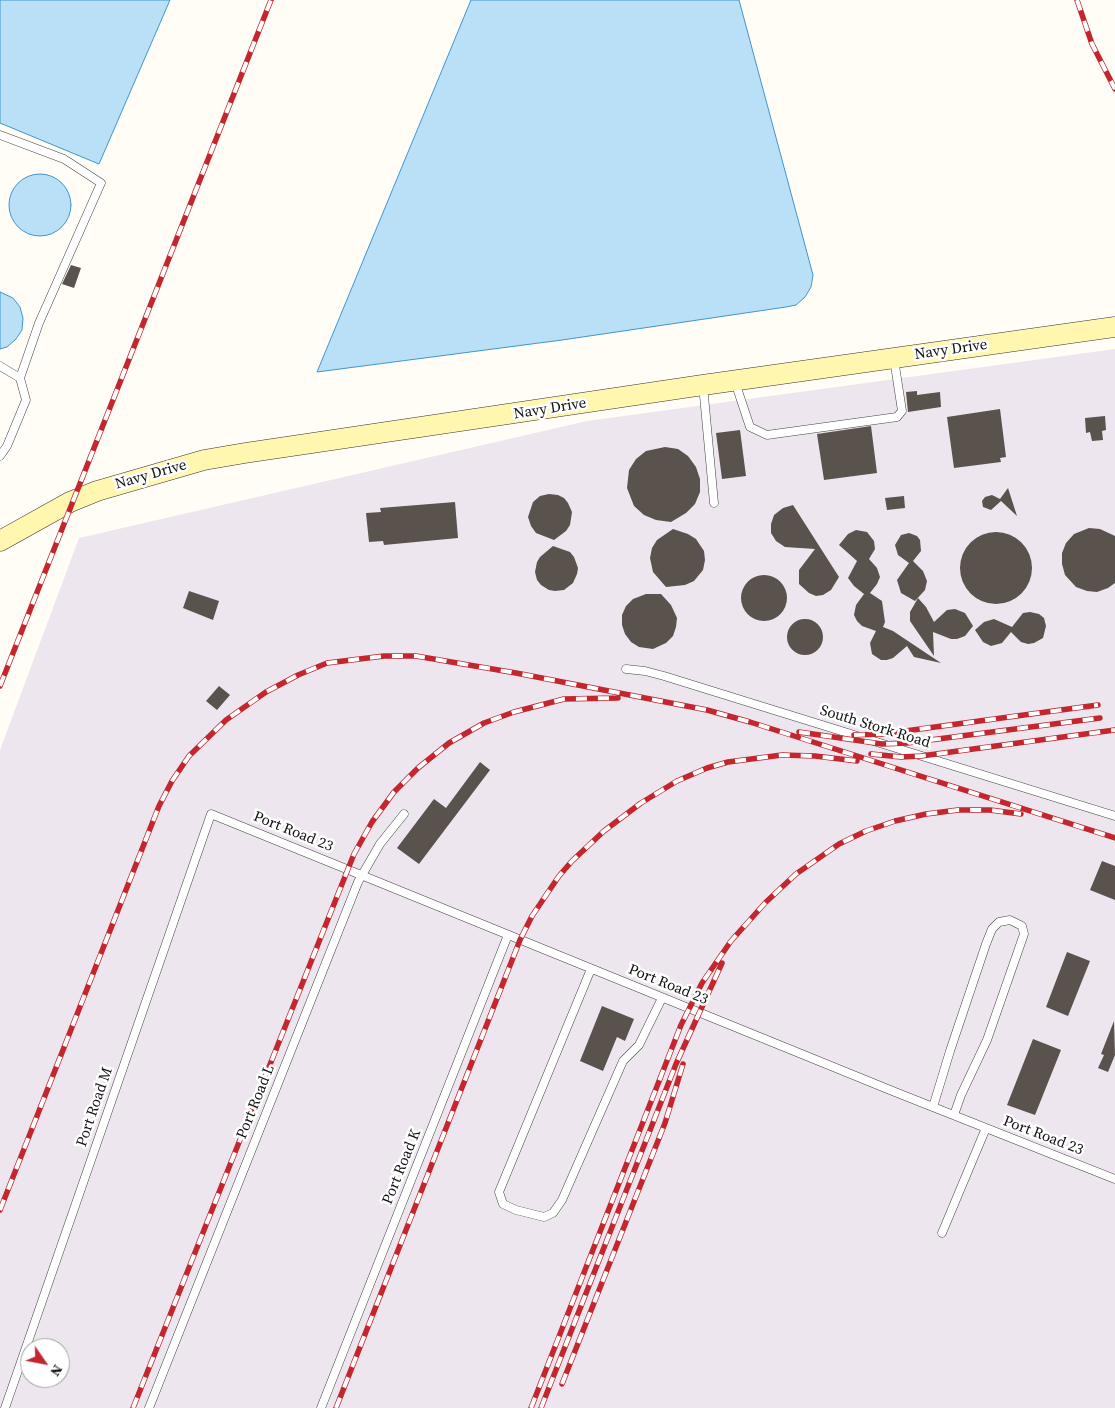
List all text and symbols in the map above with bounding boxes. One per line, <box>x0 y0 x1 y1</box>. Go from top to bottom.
street label: Navy Drive <box>913 336 989 364</box>
street label: Navy Drive <box>512 394 588 424</box>
street label: Navy Drive <box>113 456 189 494</box>
street label: South Stork Road <box>818 702 932 752</box>
street label: Port Road 23 <box>251 808 335 856</box>
street label: Port Road 23 <box>626 961 710 1009</box>
street label: Port Road L <box>233 1062 279 1142</box>
street label: Port Road M <box>73 1065 117 1149</box>
street label: Port Road 23 <box>1000 1113 1086 1159</box>
street label: Port Road K <box>379 1127 425 1207</box>
north arrow <box>20 1338 70 1388</box>
text: N <box>46 1361 68 1380</box>

